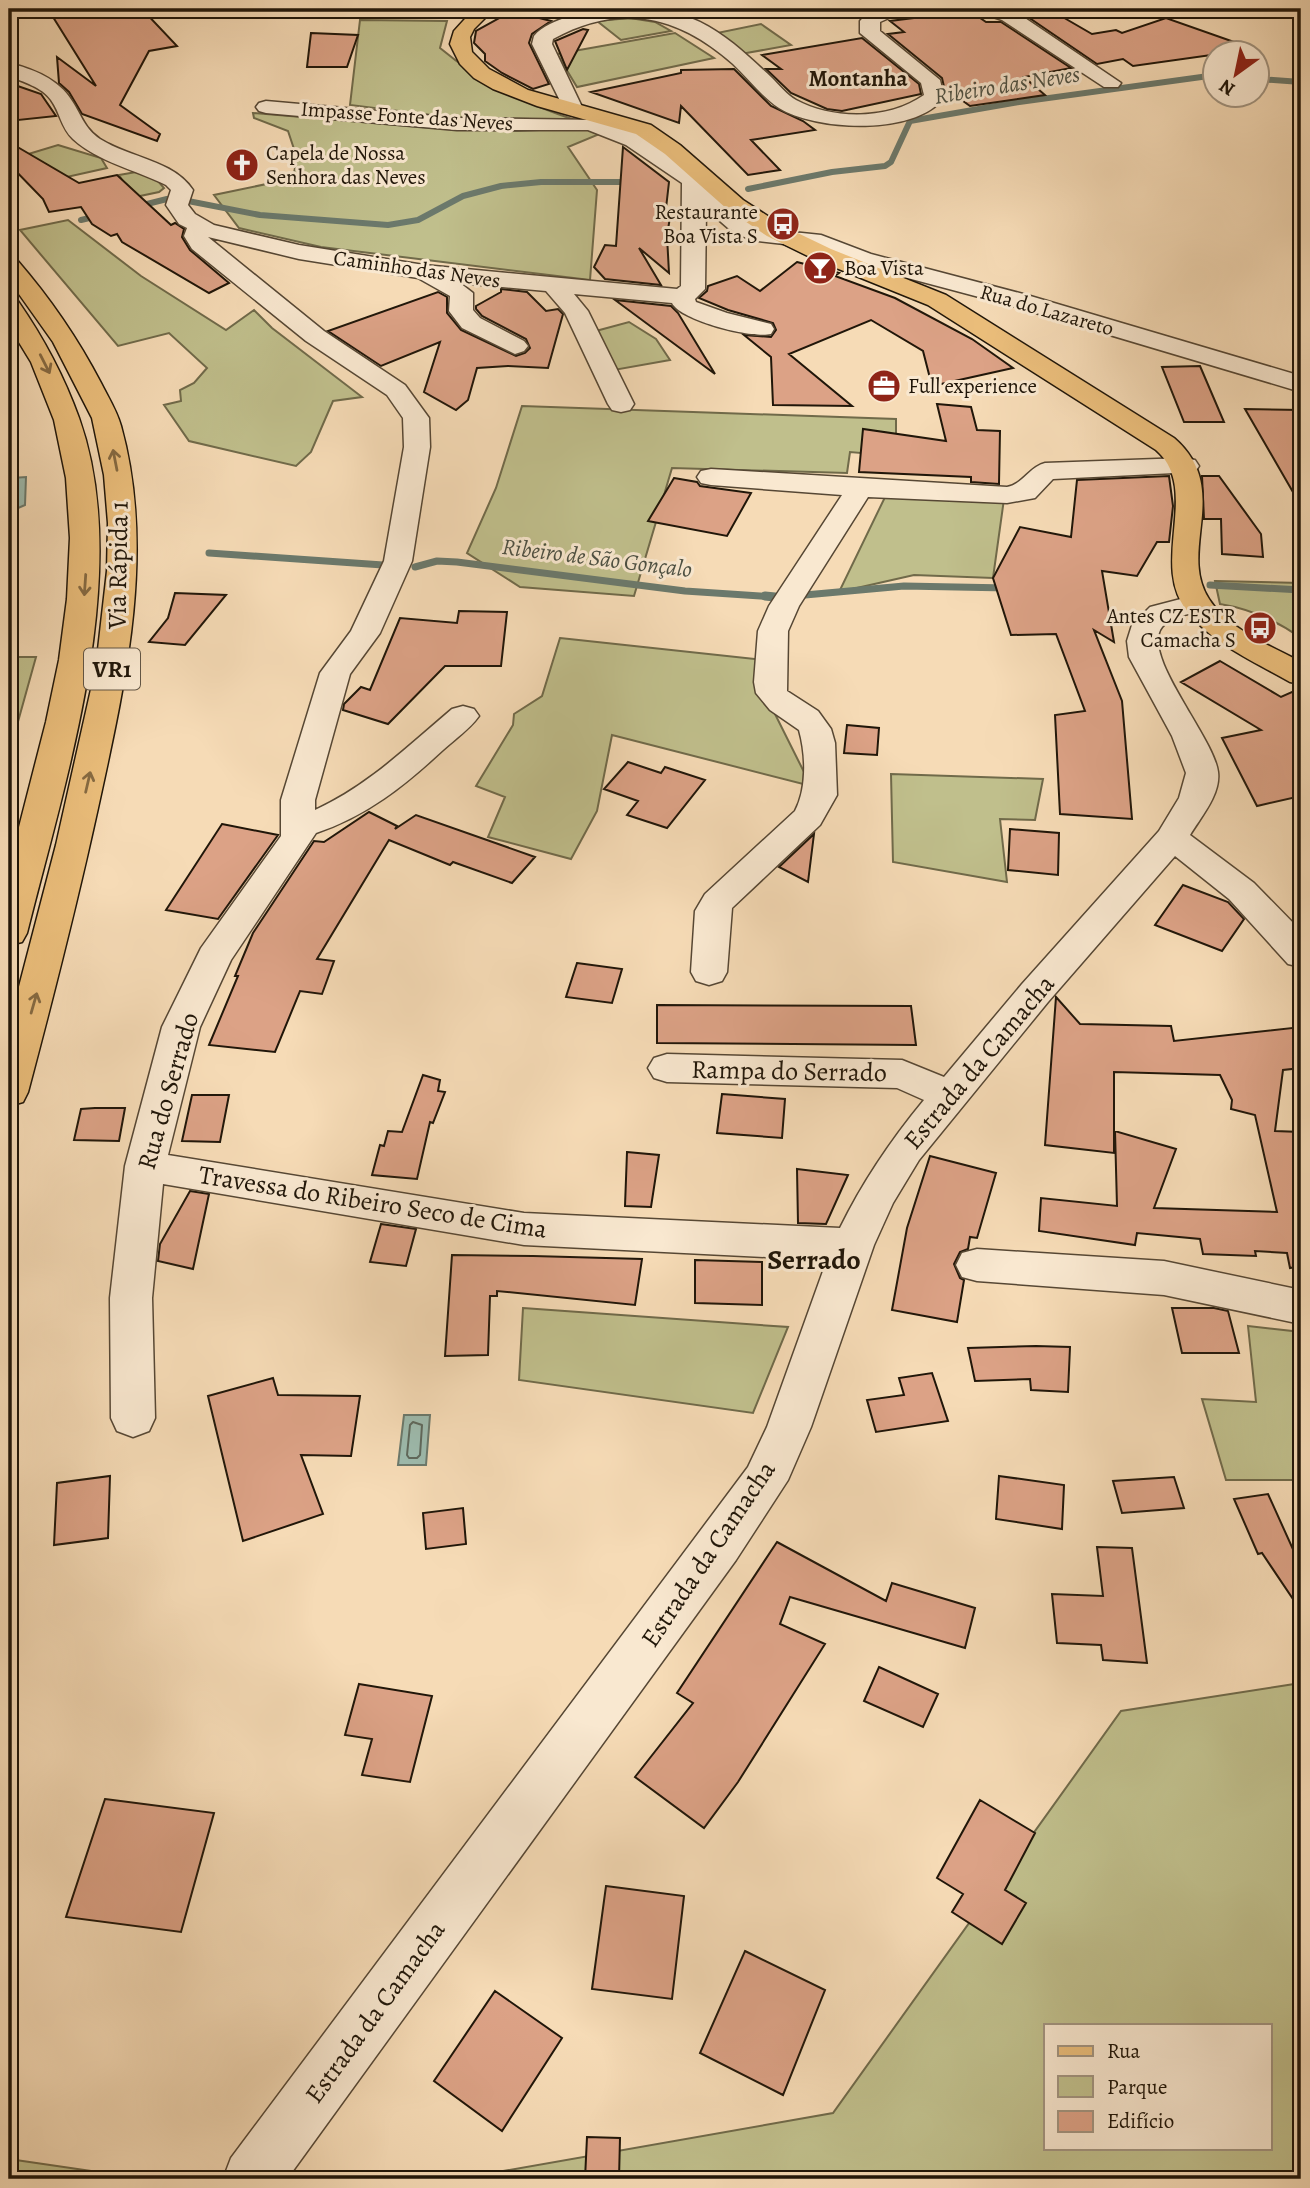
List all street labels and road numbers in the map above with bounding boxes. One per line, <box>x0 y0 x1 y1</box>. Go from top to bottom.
street label: Impasse Fonte das Neves <box>300 95 514 137</box>
street label: Caminho das Neves <box>332 243 502 295</box>
street label: Rua do Lazareto <box>977 278 1117 342</box>
street label: Via Rápida 1 <box>99 501 137 630</box>
road number: VR1 <box>84 648 140 690</box>
street label: Estrada da Camacha <box>896 967 1062 1157</box>
street label: Rua do Serrado <box>129 1008 207 1174</box>
street label: Rampa do Serrado <box>691 1052 887 1090</box>
street label: Travessa do Ribeiro Seco de Cima <box>196 1157 550 1247</box>
street label: Estrada da Camacha <box>633 1454 783 1654</box>
street label: Estrada da Camacha <box>297 1914 453 2110</box>

